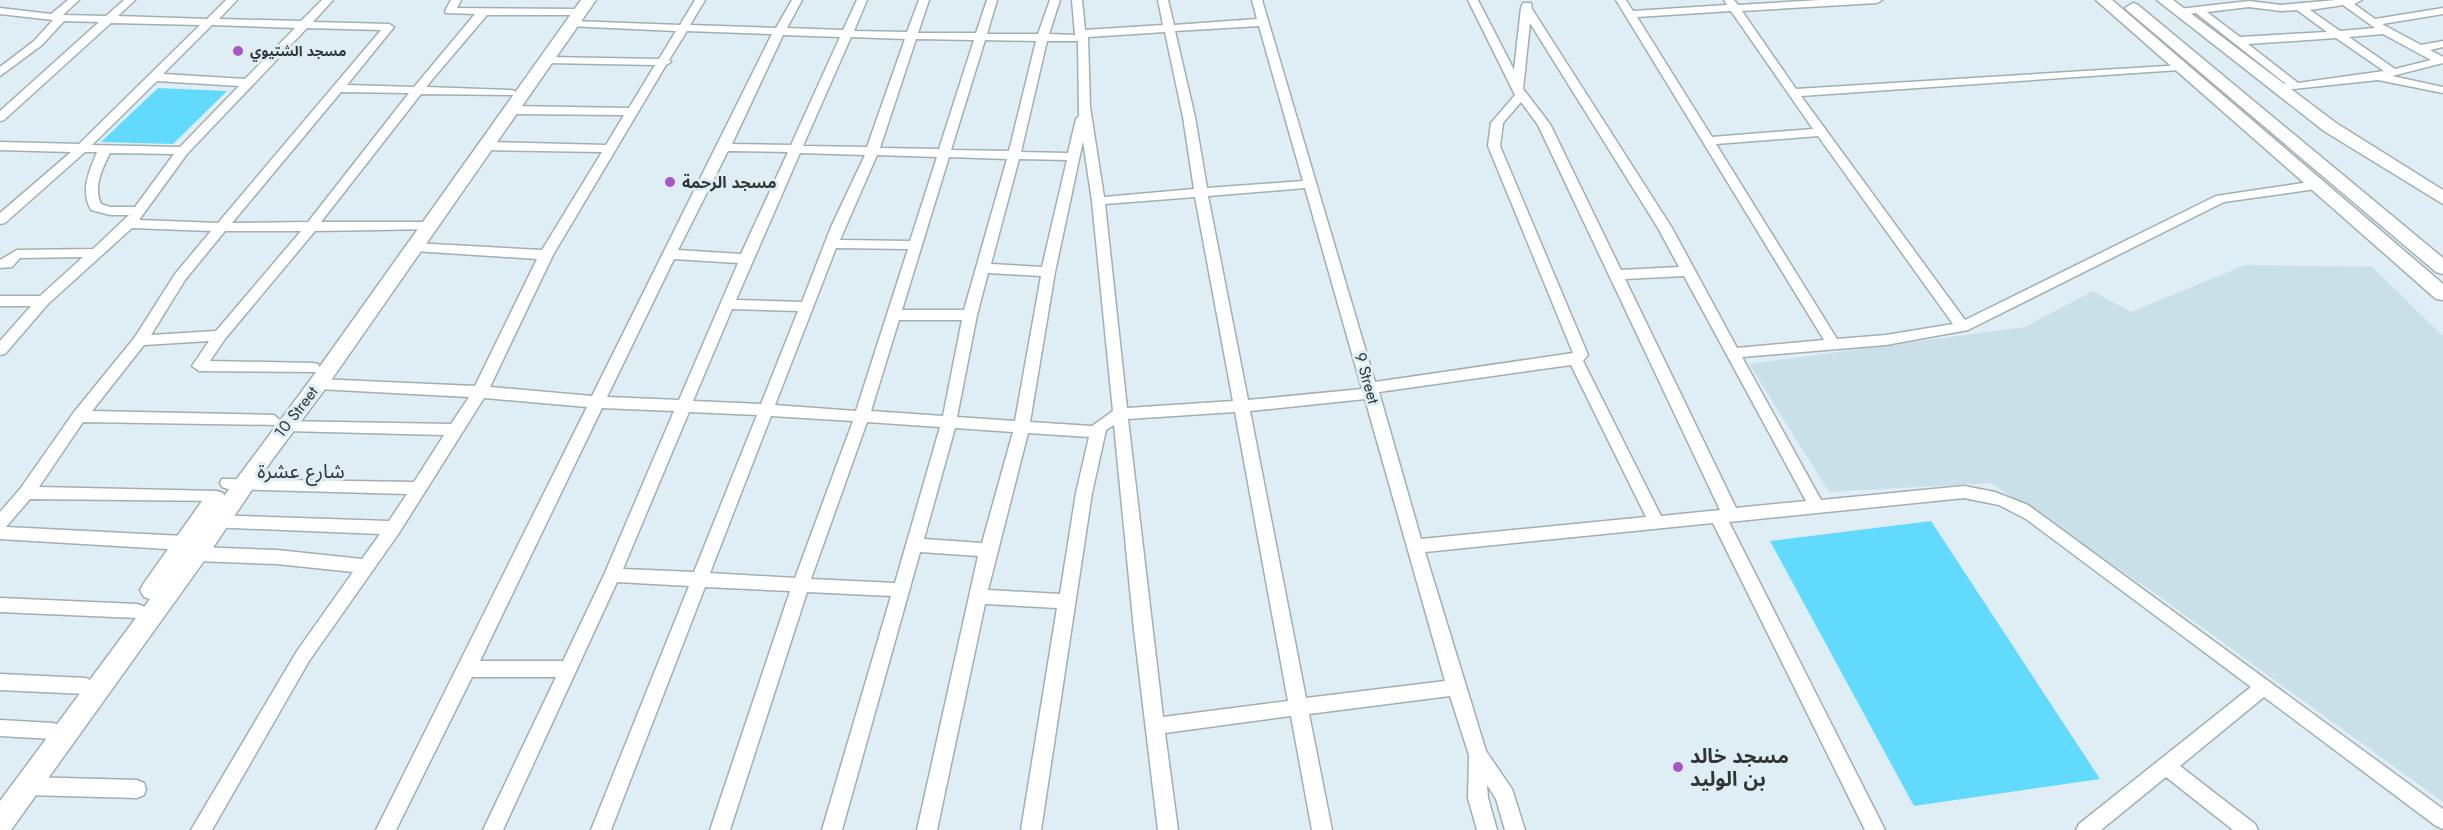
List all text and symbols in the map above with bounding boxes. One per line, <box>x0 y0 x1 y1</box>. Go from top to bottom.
place label: مسجد الشتيوي <box>250 41 346 62</box>
marker: مسجد الشتيوي <box>231 44 245 58</box>
place label: مسجد الرحمة <box>682 171 777 194</box>
marker: مسجد الرحمة <box>663 175 677 189</box>
street label: 9 Street <box>1349 350 1385 406</box>
street label: 10 Street <box>269 381 324 443</box>
district label: شارع عشرة <box>257 457 345 486</box>
place label: مسجد خالد بن الوليد <box>1690 742 1789 794</box>
marker: مسجد خالد بن الوليد <box>1671 760 1685 774</box>

